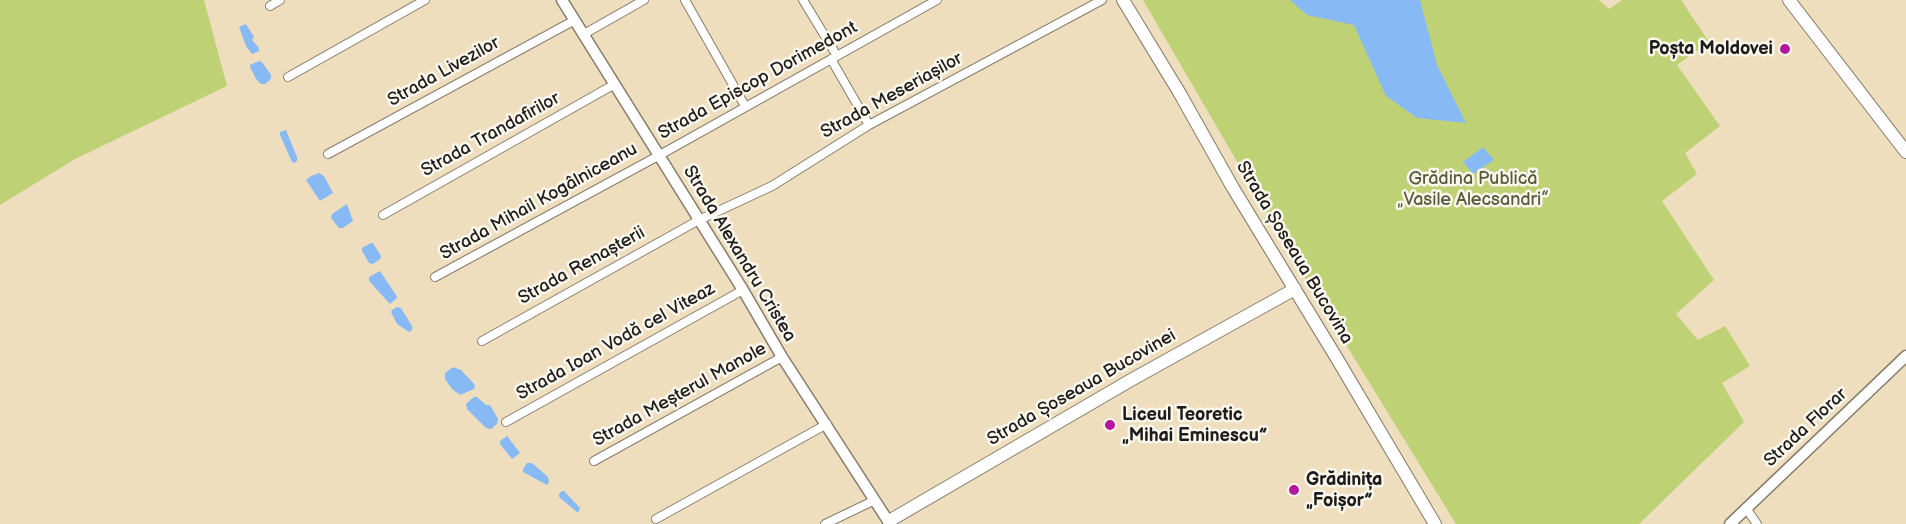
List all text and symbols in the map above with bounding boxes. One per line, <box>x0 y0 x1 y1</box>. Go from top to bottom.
street label: Strada Episcop Dorimedont <box>655 17 861 145</box>
street label: Strada Livezilor <box>384 32 504 112</box>
place label: Poșta Moldovei <box>1649 38 1773 60</box>
marker: Poșta Moldovei <box>1778 42 1792 56</box>
street label: Strada Meseriașilor <box>817 48 967 144</box>
street label: Strada Trandafirilor <box>418 88 564 182</box>
street label: Strada Mihail Kogâlniceanu <box>437 139 641 265</box>
street label: Strada Șoseaua Bucovina <box>1231 158 1357 348</box>
street label: Strada Alexandru Cristea <box>678 162 800 346</box>
park label: Grădina Publică „Vasile Alecsandri” <box>1397 168 1549 210</box>
street label: Strada Renașterii <box>515 222 649 310</box>
street label: Strada Ioan Vodă cel Viteaz <box>513 278 719 406</box>
street label: Strada Șoseaua Bucovinei <box>984 325 1180 451</box>
street label: Strada Meșterul Manole <box>590 338 770 452</box>
street label: Strada Florar <box>1760 384 1852 472</box>
place label: Liceul Teoretic „Mihai Eminescu” <box>1122 404 1268 446</box>
marker: Liceul Teoretic „Mihai Eminescu” <box>1103 418 1117 432</box>
place label: Grădinița „Foișor” <box>1306 469 1382 512</box>
marker: Grădinița „Foișor” <box>1287 483 1301 497</box>

